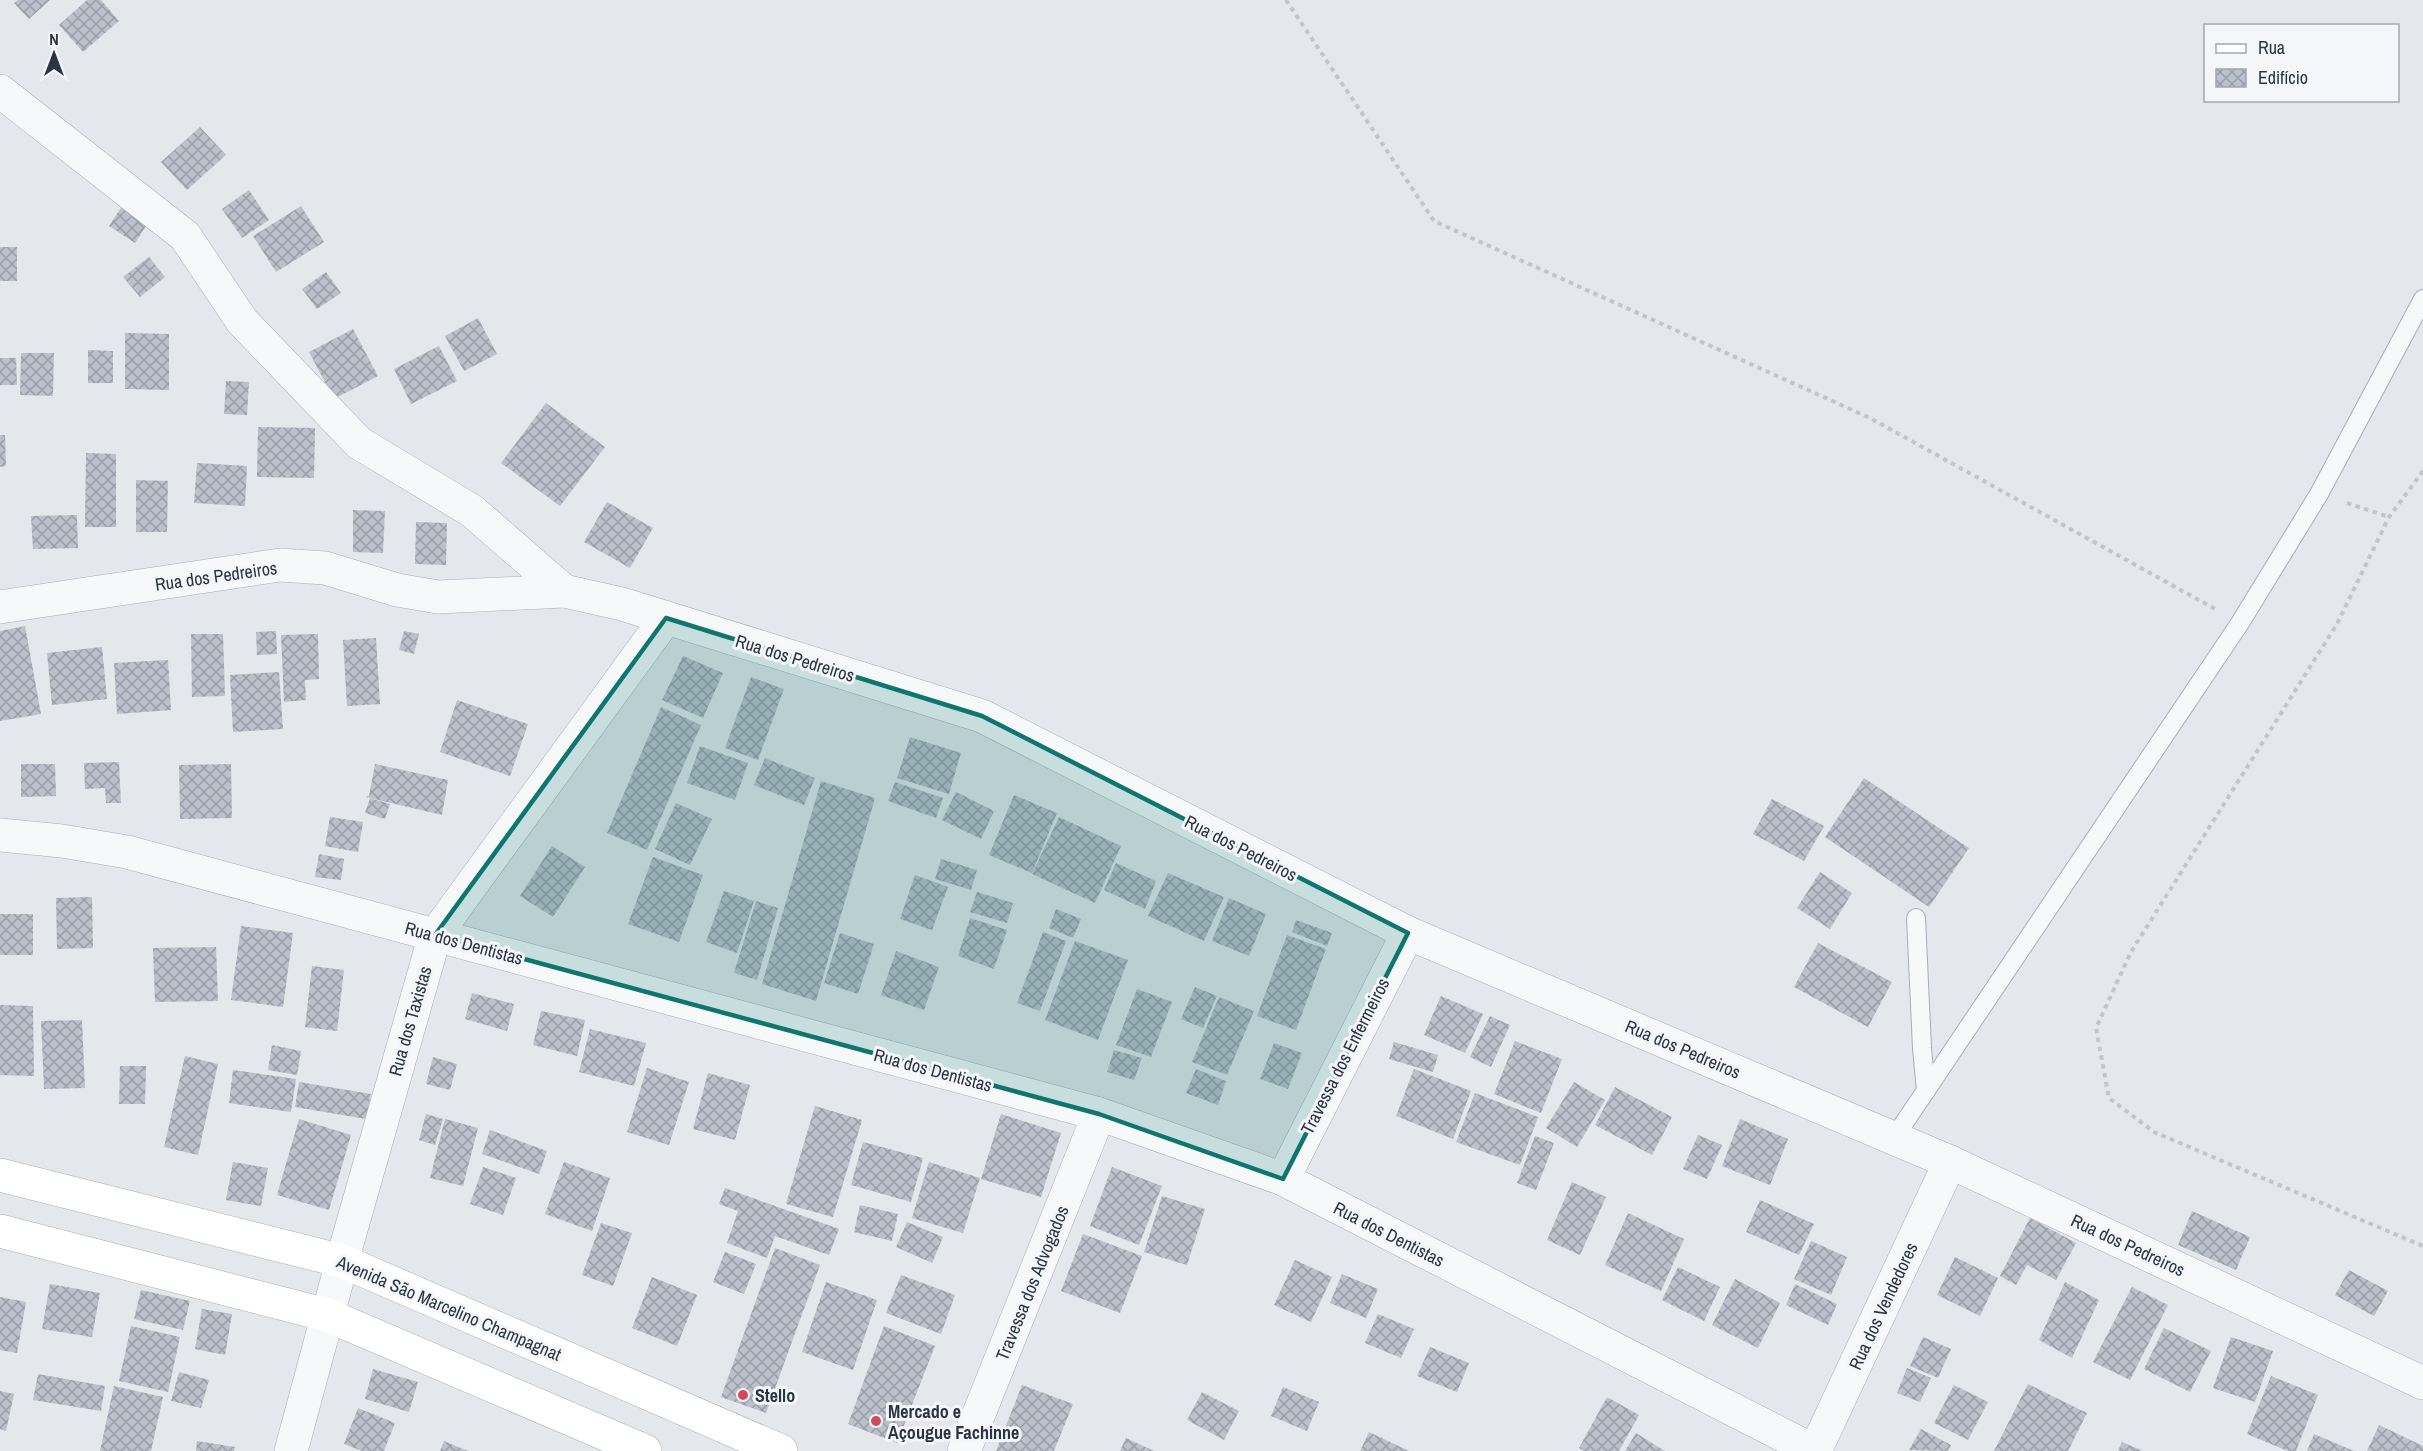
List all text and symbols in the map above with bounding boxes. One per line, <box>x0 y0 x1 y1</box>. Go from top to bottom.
north arrow <box>24 24 84 84</box>
legend <box>2204 24 2399 102</box>
text: N <box>49 28 59 50</box>
text: Rua <box>2258 35 2285 60</box>
text: Edifício <box>2258 65 2308 90</box>
street label: Rua dos Pedreiros <box>153 555 279 597</box>
street label: Rua dos Pedreiros <box>732 628 858 688</box>
street label: Rua dos Pedreiros <box>1180 809 1302 887</box>
street label: Rua dos Dentistas <box>402 915 526 971</box>
street label: Rua dos Taxistas <box>382 963 438 1079</box>
street label: Travessa dos Enfermeiros <box>1295 973 1395 1139</box>
street label: Rua dos Pedreiros <box>1621 1013 1745 1085</box>
street label: Rua dos Dentistas <box>871 1042 995 1098</box>
street label: Rua dos Dentistas <box>1329 1195 1449 1273</box>
street label: Travessa dos Advogados <box>989 1202 1075 1364</box>
street label: Rua dos Pedreiros <box>2067 1208 2189 1282</box>
street label: Rua dos Vendedores <box>1843 1238 1923 1374</box>
street label: Avenida São Marcelino Champagnat <box>332 1249 565 1367</box>
place label: Stello <box>755 1383 795 1408</box>
marker: Stello <box>736 1388 750 1402</box>
place label: Mercado e Açougue Fachinne <box>888 1399 1019 1445</box>
marker: Mercado e Açougue Fachinne <box>869 1414 883 1428</box>

